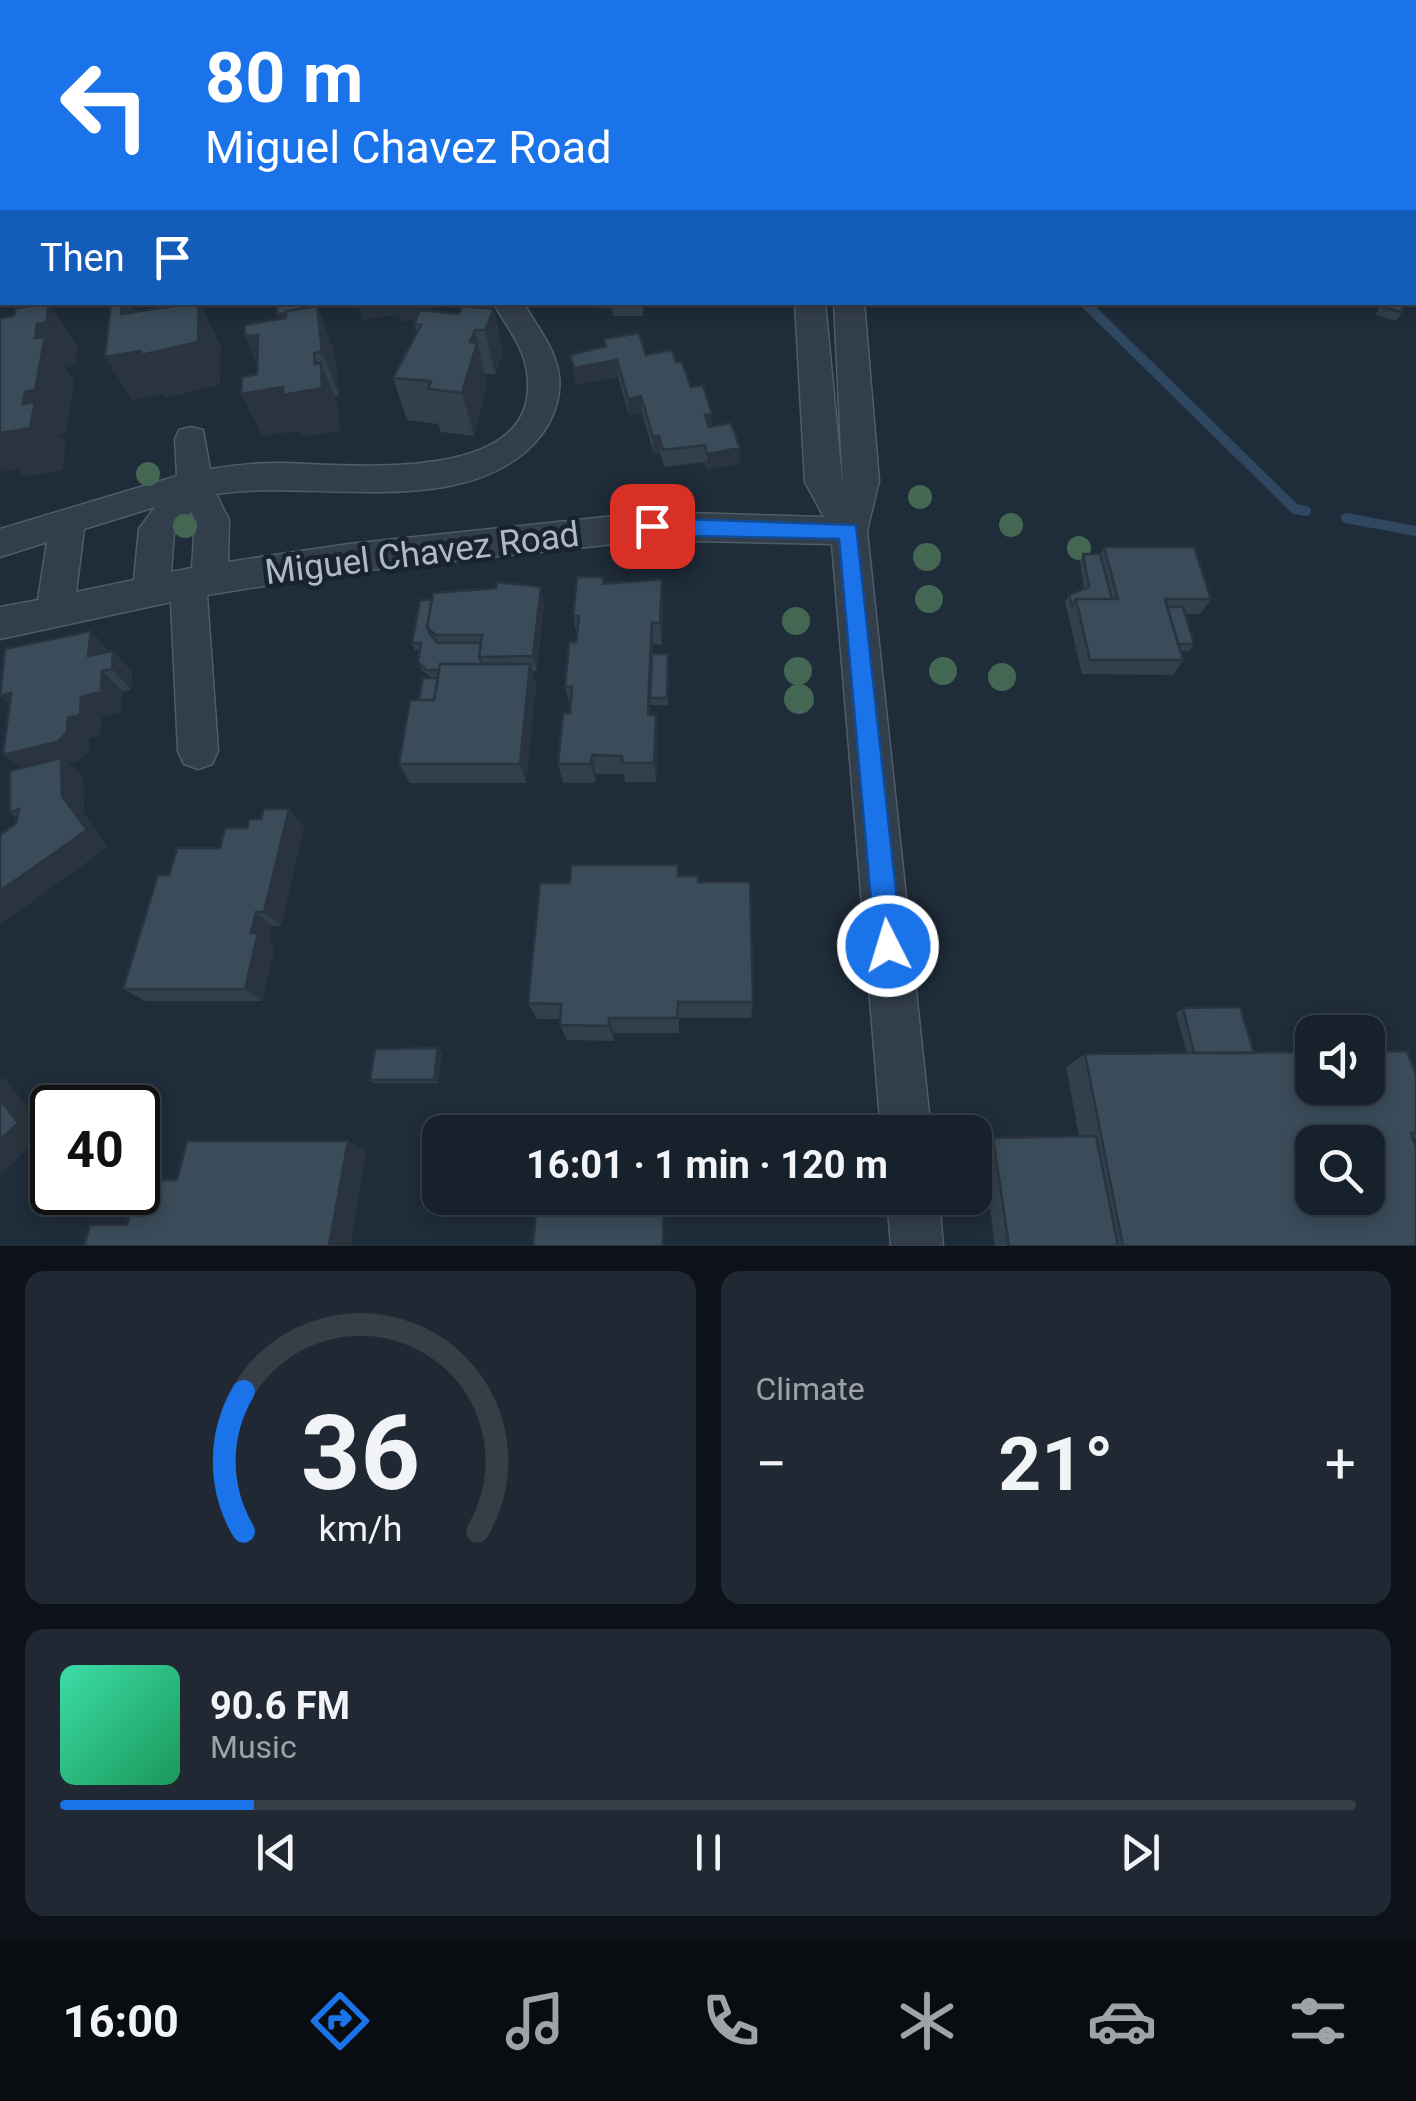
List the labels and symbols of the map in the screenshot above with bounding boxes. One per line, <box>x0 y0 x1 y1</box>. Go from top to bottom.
pin <box>610 484 695 569</box>
street label: Miguel Chavez Road <box>263 514 582 593</box>
position arrow <box>836 894 940 998</box>
speed limit sign: 40 <box>30 1085 160 1215</box>

